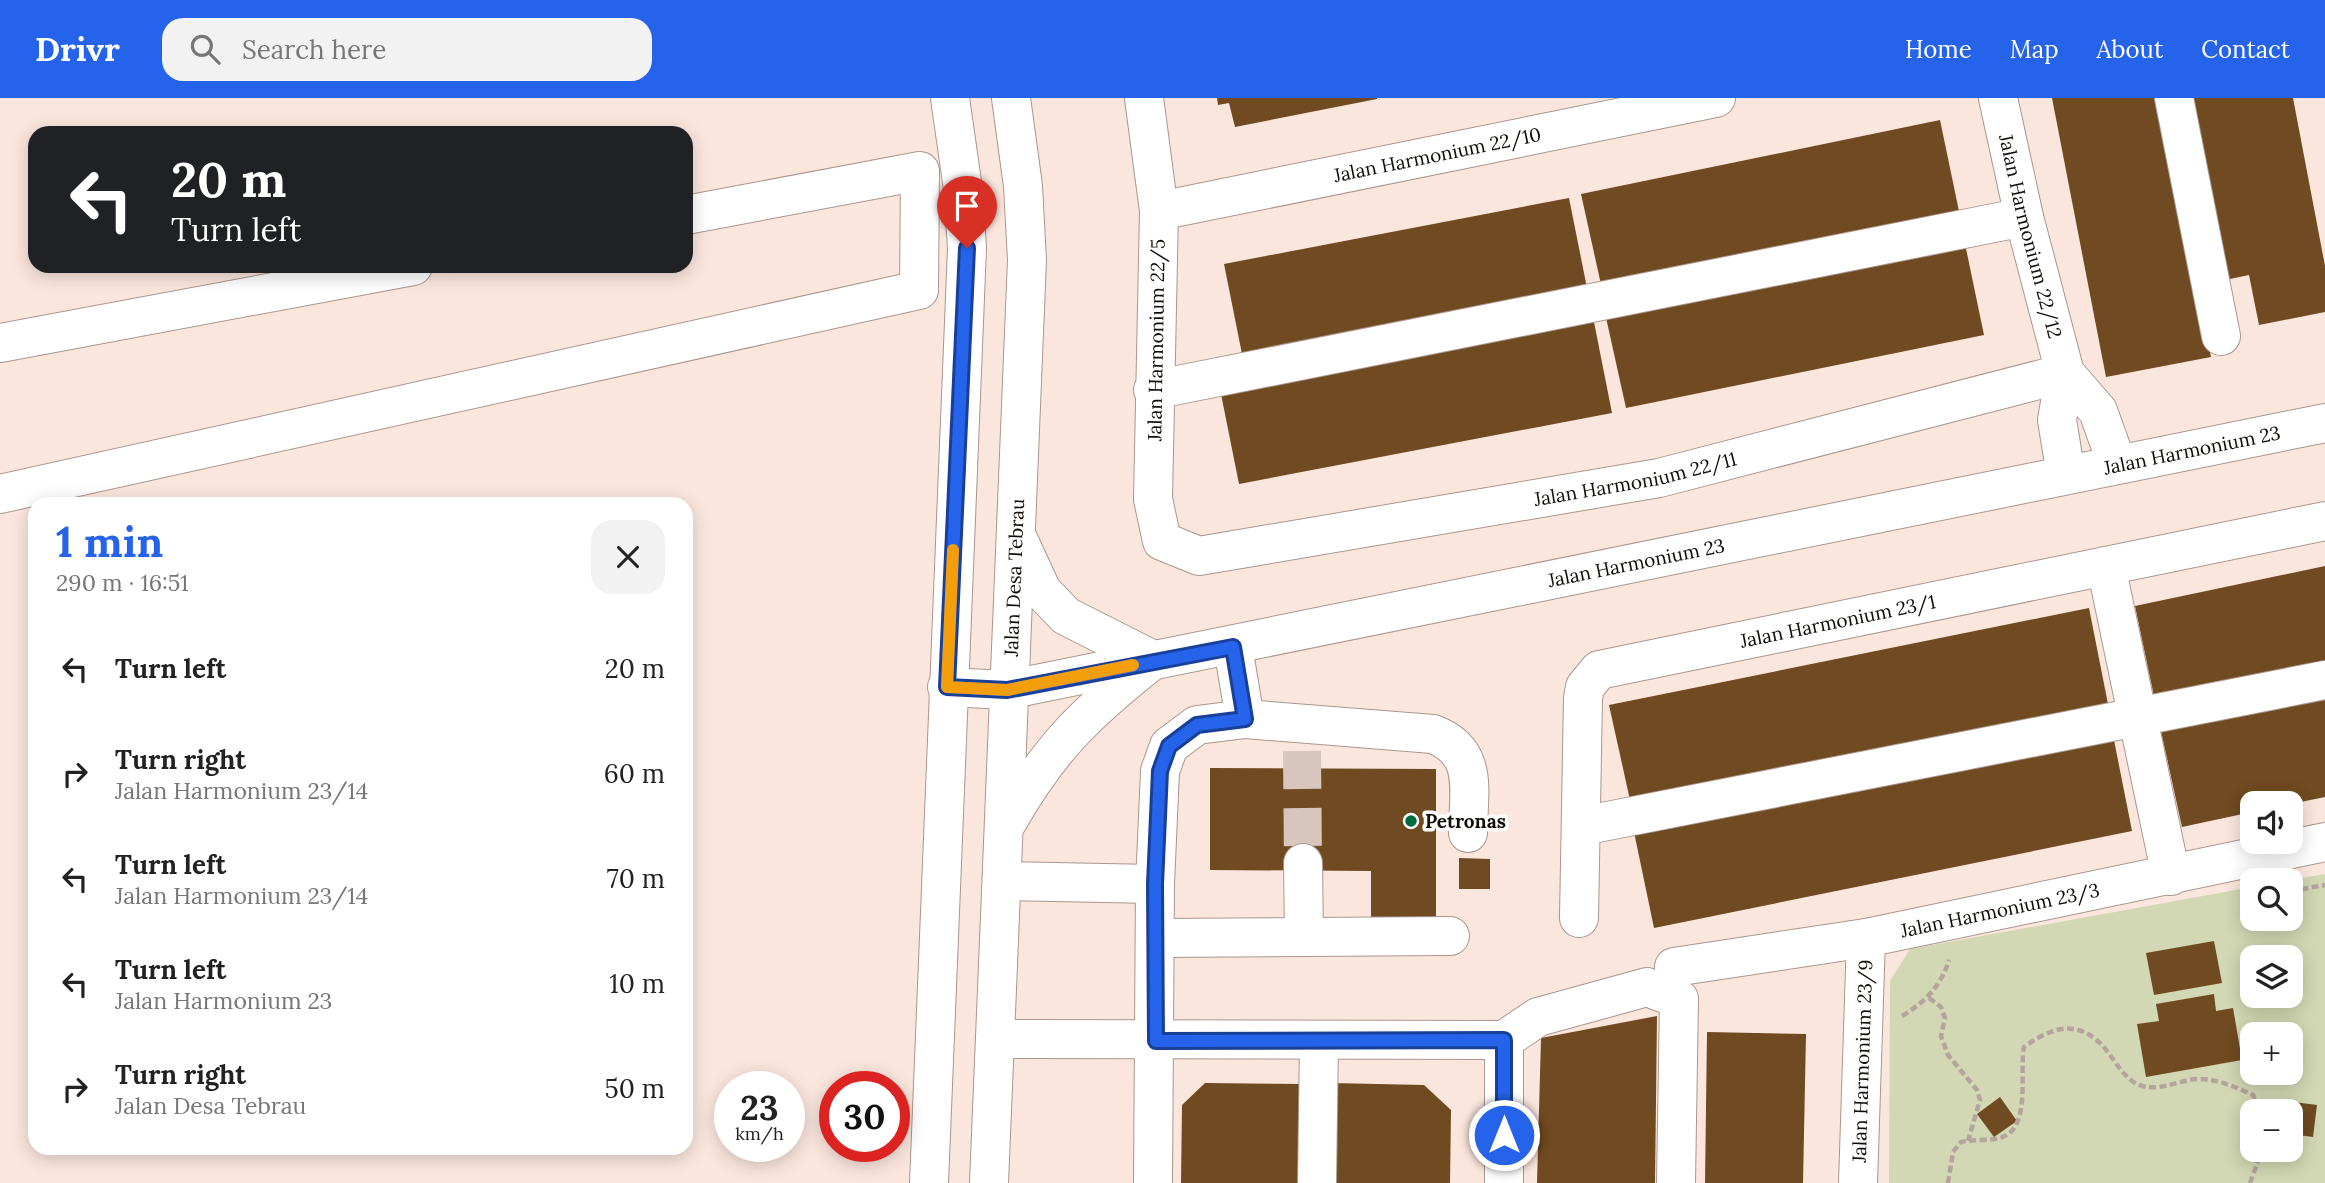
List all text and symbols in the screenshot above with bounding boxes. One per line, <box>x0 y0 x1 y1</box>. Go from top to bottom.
search box <box>162 18 652 81</box>
text: Drivr <box>35 28 120 70</box>
icon: search <box>186 30 224 68</box>
text: Search here <box>242 33 386 66</box>
text: Home <box>1905 34 1972 65</box>
text: Map <box>2010 34 2059 65</box>
text: About <box>2097 34 2163 65</box>
text: Contact <box>2201 34 2290 65</box>
street label: Jalan Harmonium 22/10 <box>1331 122 1543 187</box>
street label: Jalan Harmonium 22/12 <box>1994 131 2067 341</box>
text: 20 m <box>171 148 286 210</box>
icon: left <box>56 154 147 245</box>
pin <box>937 176 997 248</box>
icon: arrive <box>948 187 986 225</box>
text: Turn left <box>171 209 301 250</box>
street label: Jalan Harmonium 22/5 <box>1142 239 1171 442</box>
street label: Jalan Harmonium 23 <box>2100 420 2282 480</box>
street label: Jalan Harmonium 22/11 <box>1531 446 1739 511</box>
street label: Jalan Desa Tebrau <box>999 498 1029 658</box>
text: 1 min <box>56 515 163 569</box>
button: close <box>591 520 665 594</box>
street label: Jalan Harmonium 23 <box>1545 533 1727 592</box>
text: 290 m · 16:51 <box>56 568 189 597</box>
street label: Jalan Harmonium 23/1 <box>1737 589 1938 653</box>
icon: left <box>56 650 94 688</box>
text: Turn left <box>115 652 226 685</box>
text: 20 m <box>605 652 665 685</box>
text: Turn right <box>115 743 246 776</box>
icon: right <box>56 755 94 793</box>
text: 60 m <box>604 757 665 790</box>
text: Jalan Harmonium 23/14 <box>115 776 368 805</box>
map controls <box>2240 791 2303 1162</box>
button: sound <box>2240 791 2303 854</box>
place label: Petronas <box>1425 809 1506 833</box>
marker: Petronas <box>1403 813 1419 829</box>
text: Turn left <box>115 848 226 881</box>
icon: left <box>56 860 94 898</box>
text: 70 m <box>607 862 665 895</box>
button: search <box>2240 868 2303 931</box>
street label: Jalan Harmonium 23/3 <box>1897 877 2102 943</box>
text: Jalan Harmonium 23/14 <box>115 881 368 910</box>
button: layers <box>2240 945 2303 1008</box>
text: Turn left <box>115 953 226 986</box>
street label: Jalan Harmonium 23/9 <box>1847 959 1878 1164</box>
icon: left <box>56 965 94 1003</box>
text: 10 m <box>609 967 665 1000</box>
text: Jalan Harmonium 23 <box>115 986 332 1015</box>
button: + <box>2240 1022 2303 1085</box>
text: Turn right <box>115 1058 246 1091</box>
icon: right <box>56 1070 94 1108</box>
speed limit sign: 30 <box>819 1071 910 1162</box>
text: 50 m <box>605 1072 665 1105</box>
text: 23 <box>740 1085 779 1130</box>
text: Jalan Desa Tebrau <box>115 1091 306 1120</box>
position arrow <box>1467 1098 1541 1172</box>
button: − <box>2240 1099 2303 1162</box>
text: km/h <box>735 1122 784 1145</box>

